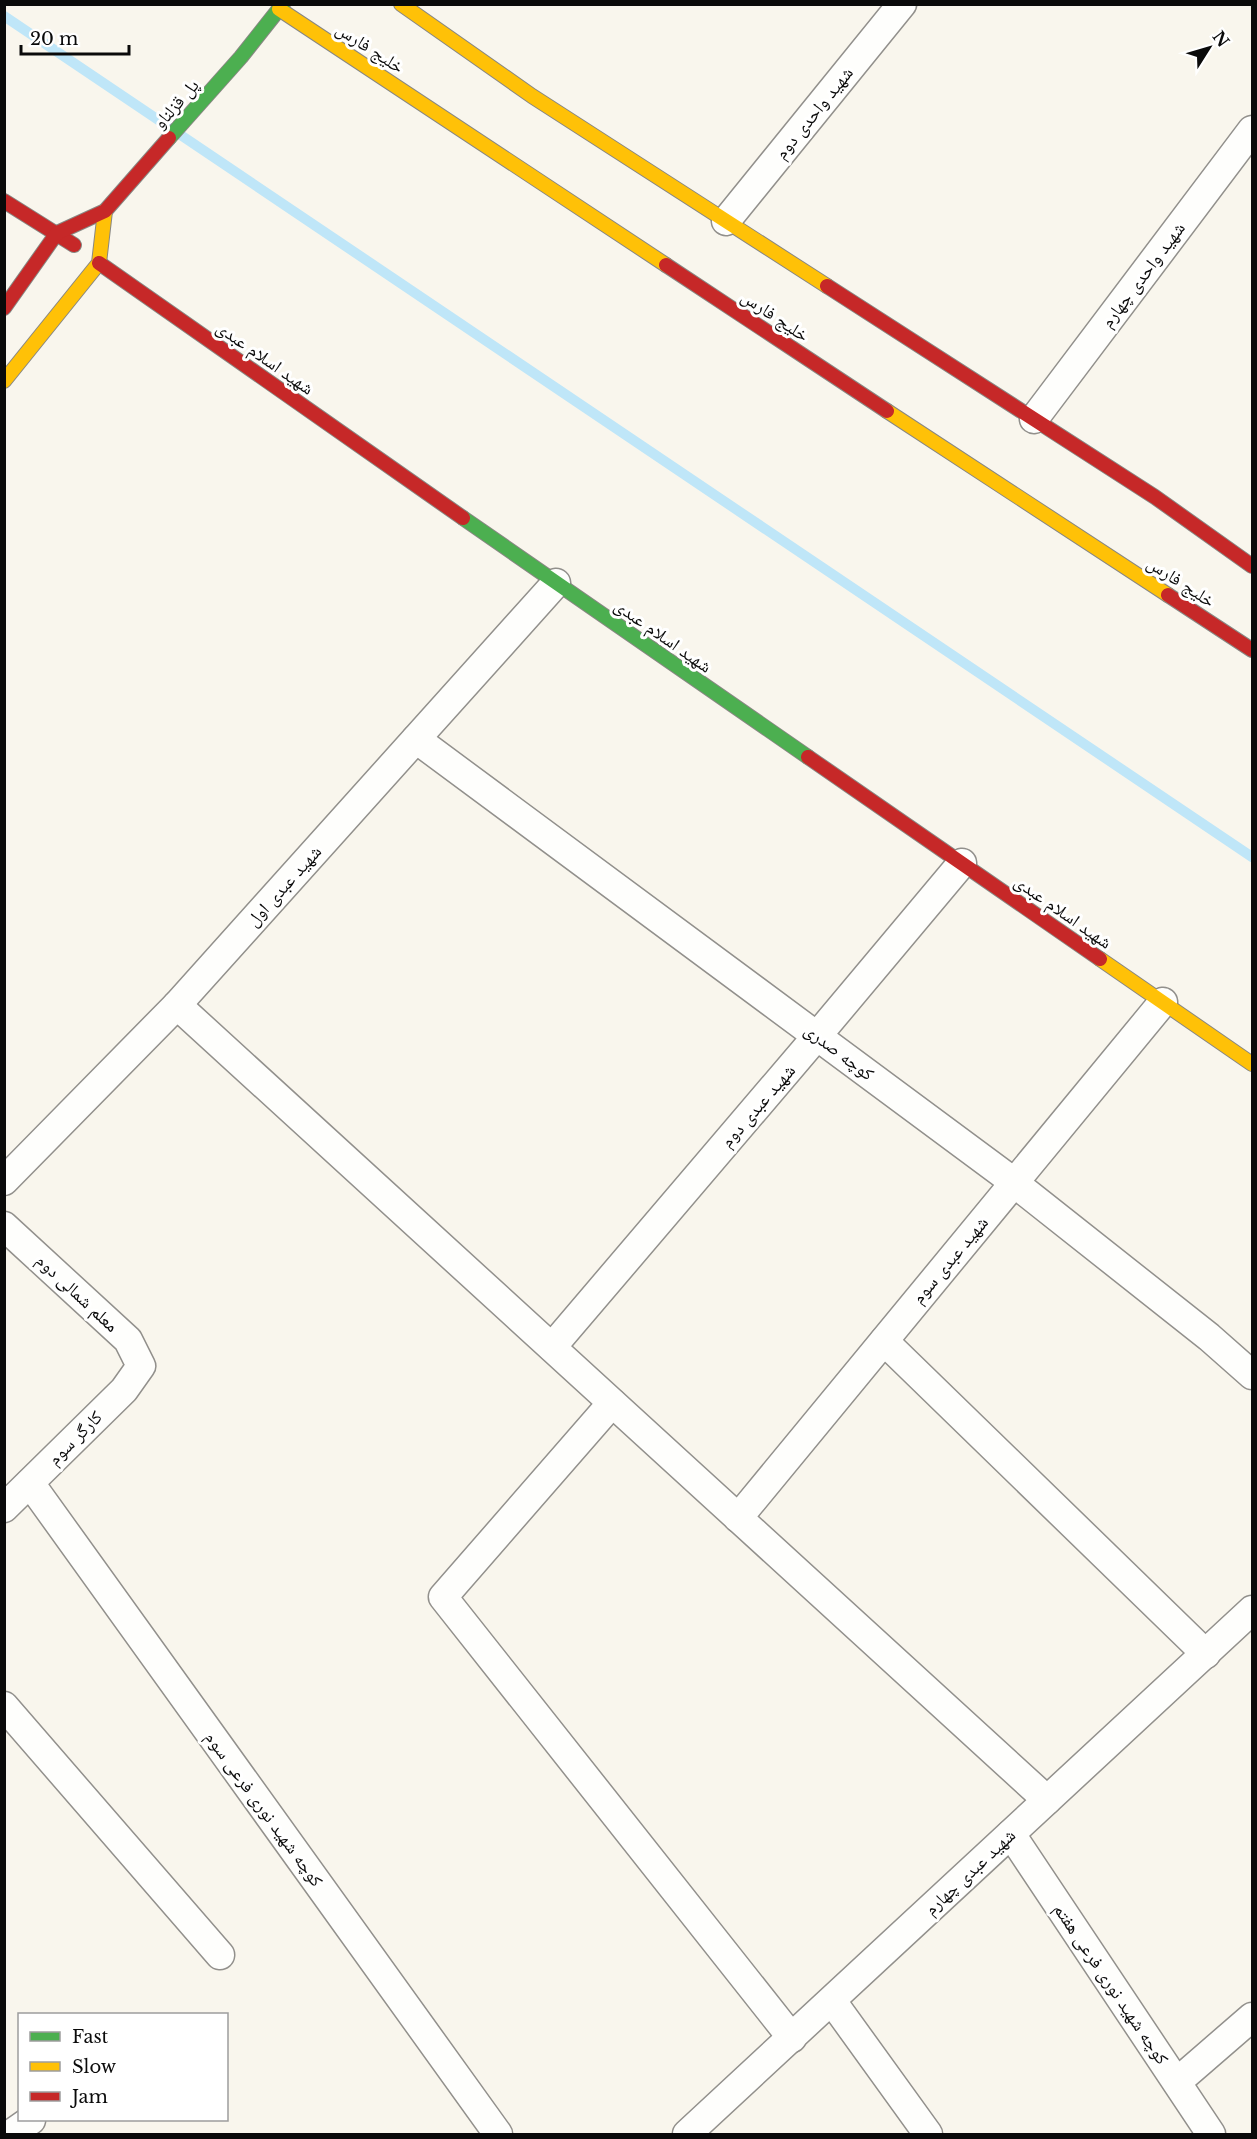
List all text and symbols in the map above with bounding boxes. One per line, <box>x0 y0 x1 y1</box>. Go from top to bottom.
scale bar <box>21 18 129 56</box>
street label: خلیج فارس <box>331 18 408 79</box>
north arrow <box>1179 18 1239 78</box>
text: N <box>1208 27 1233 51</box>
text: 20 m <box>30 28 78 50</box>
street label: شهید واحدی دوم <box>770 62 859 164</box>
street label: پل قزلناو <box>148 75 204 134</box>
street label: شهید واحدی چهارم <box>1096 218 1191 333</box>
street label: خلیج فارس <box>736 285 813 347</box>
street label: شهید اسلام عبدی <box>211 316 318 401</box>
street label: خلیج فارس <box>1142 552 1219 613</box>
street label: شهید اسلام عبدی <box>609 594 716 679</box>
street label: شهید عبدی اول <box>242 841 326 931</box>
street label: شهید اسلام عبدی <box>1009 870 1116 955</box>
street label: کوچه صدری <box>800 1019 879 1086</box>
street label: شهید عبدی دوم <box>716 1060 801 1153</box>
street label: شهید عبدی سوم <box>907 1212 994 1309</box>
street label: معلم شمالی دوم <box>31 1249 123 1337</box>
street label: کارگر سوم <box>43 1406 108 1471</box>
street label: کوچه شهید نوری فرعی سوم <box>199 1727 328 1892</box>
street label: شهید عبدی چهارم <box>920 1824 1021 1921</box>
street label: کوچه شهید نوری فرعی هفتم <box>1048 1899 1173 2070</box>
legend <box>18 2013 228 2121</box>
text: Fast <box>72 2026 109 2048</box>
text: Slow <box>72 2056 117 2078</box>
text: Jam <box>70 2086 108 2108</box>

